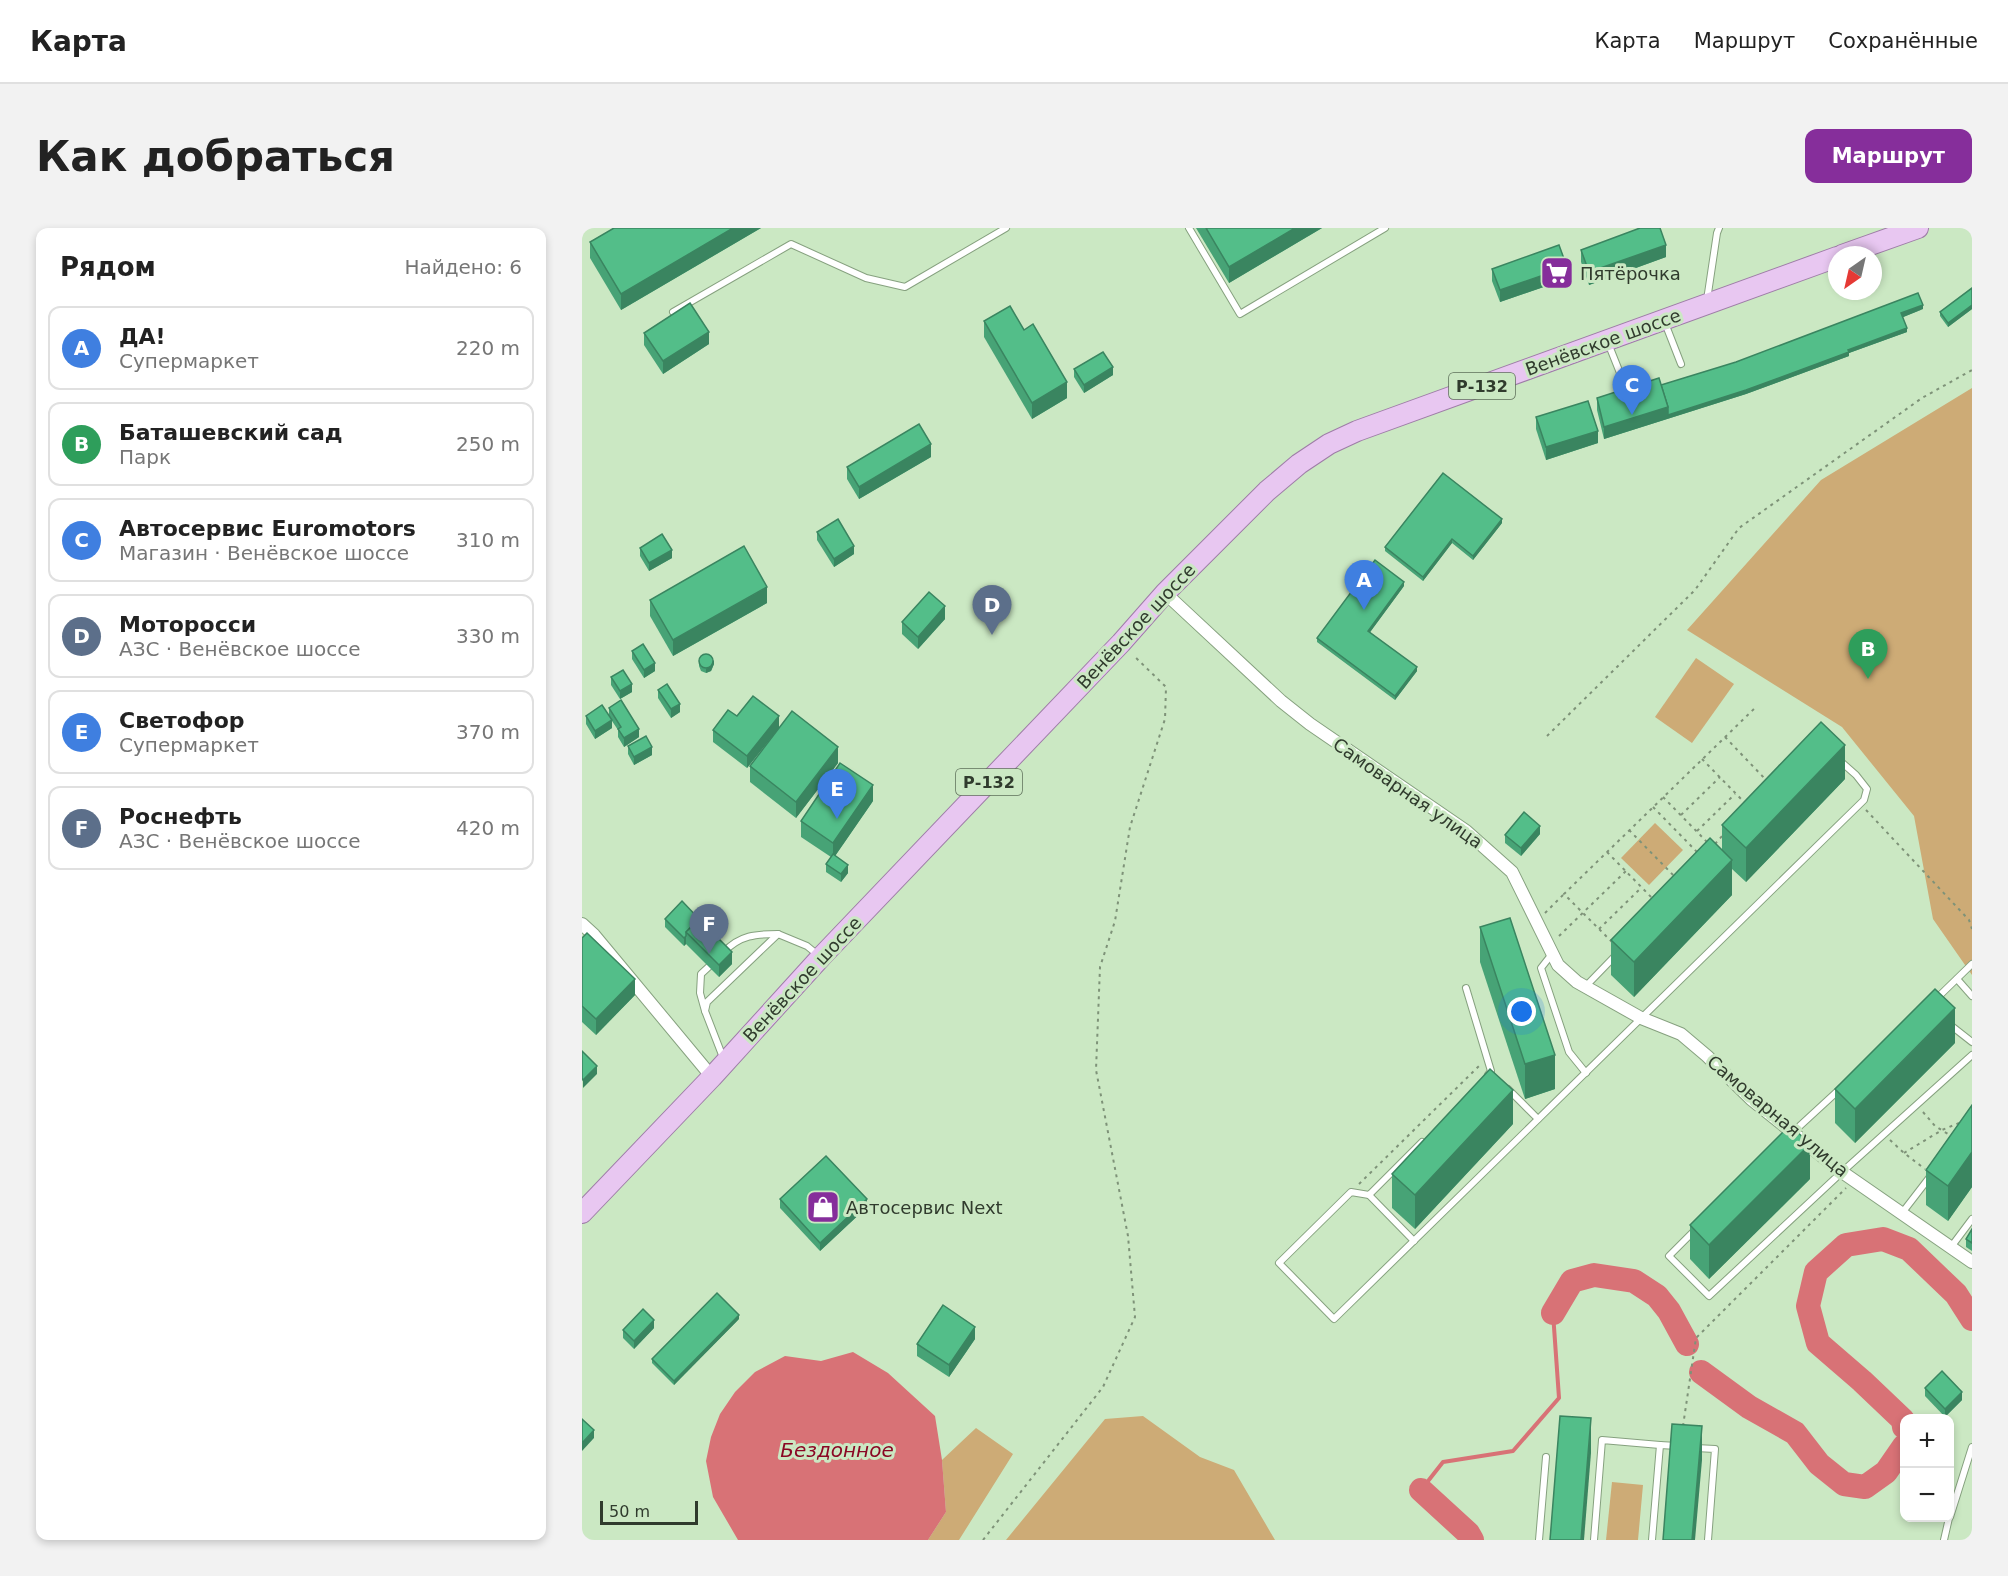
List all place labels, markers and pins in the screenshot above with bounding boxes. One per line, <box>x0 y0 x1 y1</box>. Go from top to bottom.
supermarket icon: Пятёрочка <box>1539 255 1575 291</box>
place label: Пятёрочка <box>1580 263 1681 284</box>
pin: C <box>1612 366 1652 415</box>
pin: A <box>1344 560 1384 610</box>
pin: D <box>972 586 1012 635</box>
pin: B <box>1848 630 1888 679</box>
pin: E <box>818 770 856 819</box>
pin: F <box>690 904 728 954</box>
shop icon: Автосервис Next <box>805 1189 841 1225</box>
place label: Автосервис Next <box>846 1197 1003 1218</box>

